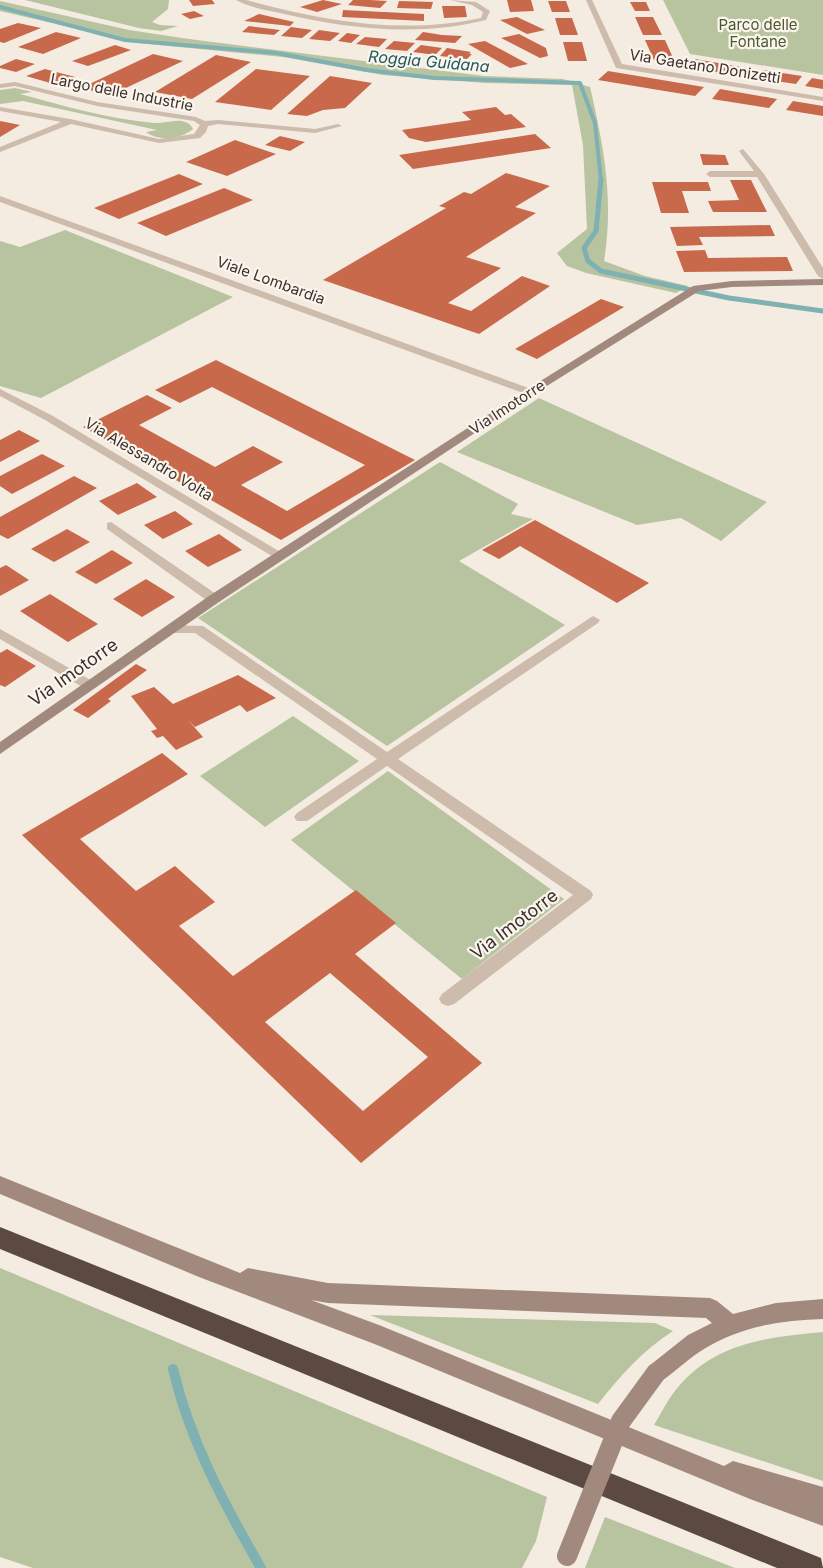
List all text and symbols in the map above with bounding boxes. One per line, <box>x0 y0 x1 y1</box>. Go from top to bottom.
park label: Parco delle Fontane <box>718 15 798 51</box>
street label: Via Gaetano Donizetti <box>628 45 782 87</box>
water label: Roggia Guidana <box>368 46 491 76</box>
street label: Largo delle Industrie <box>49 69 195 115</box>
street label: Viale Lombardia <box>214 252 328 308</box>
street label: Via Imotorre <box>466 375 548 439</box>
street label: Via Alessandro Volta <box>81 413 217 505</box>
street label: Via Imotorre <box>24 634 122 710</box>
street label: Via Imotorre <box>466 884 562 964</box>

